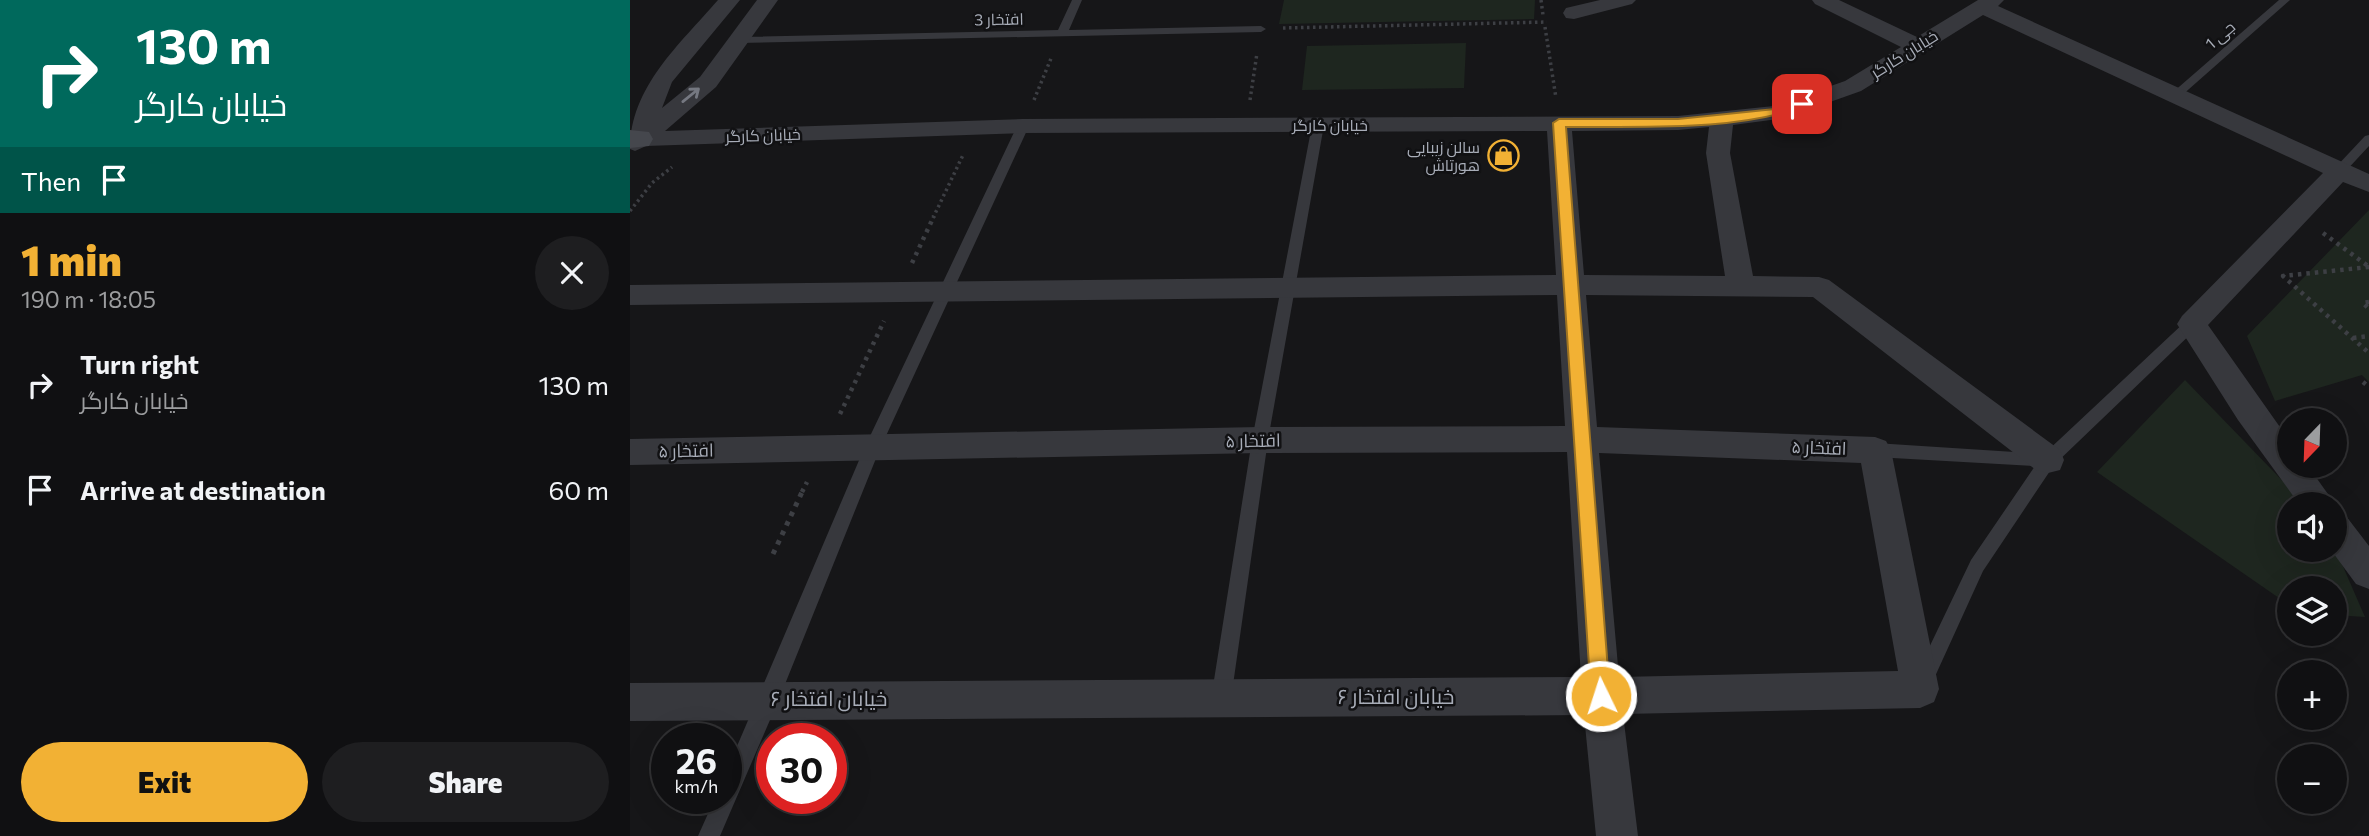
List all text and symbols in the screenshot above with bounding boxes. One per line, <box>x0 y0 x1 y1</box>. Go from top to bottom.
street label: افتخار 3 <box>974 9 1024 29</box>
text: 130 m <box>136 14 271 74</box>
street label: جی 1 <box>2201 17 2240 54</box>
street label: خیابان کارگر <box>1866 26 1942 84</box>
icon: right <box>21 28 112 119</box>
pin <box>1772 74 1832 134</box>
text: خیابان کارگر <box>136 83 287 123</box>
icon: arrive <box>1783 85 1821 123</box>
one-way arrow <box>682 88 700 103</box>
street label: خیابان کارگر <box>1291 115 1368 136</box>
street label: خیابان کارگر <box>724 124 801 147</box>
place label: سالن زیبایی هورتاش <box>1407 137 1480 176</box>
shop icon: سالن زیبایی هورتاش <box>1486 139 1520 173</box>
icon: arrive <box>95 161 133 199</box>
text: Then <box>21 165 81 196</box>
text: 1 min <box>21 233 122 285</box>
button: close <box>535 236 609 310</box>
text: 190 m · 18:05 <box>21 285 156 313</box>
text: Turn right <box>80 348 199 379</box>
icon: right <box>21 366 59 404</box>
text: 130 m <box>538 369 609 400</box>
text: خیابان کارگر <box>80 386 189 414</box>
north arrow <box>2277 408 2347 478</box>
map controls <box>2277 408 2347 814</box>
street label: افتخار ۵ <box>1225 429 1281 452</box>
street label: افتخار ۵ <box>1791 435 1847 460</box>
street label: افتخار ۵ <box>658 439 714 462</box>
icon: arrive <box>21 471 59 509</box>
text: Arrive at destination <box>80 474 326 505</box>
text: 60 m <box>549 474 609 505</box>
button: sound <box>2277 492 2347 562</box>
button: layers <box>2277 576 2347 646</box>
position arrow <box>1564 659 1638 733</box>
button: + <box>2277 660 2347 730</box>
street label: خیابان افتخار ۶ <box>1338 683 1454 710</box>
street label: خیابان افتخار ۶ <box>771 685 887 712</box>
speed limit sign: 30 <box>756 723 847 814</box>
text: 26 <box>676 738 717 781</box>
button: Exit <box>21 742 308 822</box>
button: Share <box>322 742 609 822</box>
button: − <box>2277 744 2347 814</box>
text: km/h <box>675 775 718 797</box>

